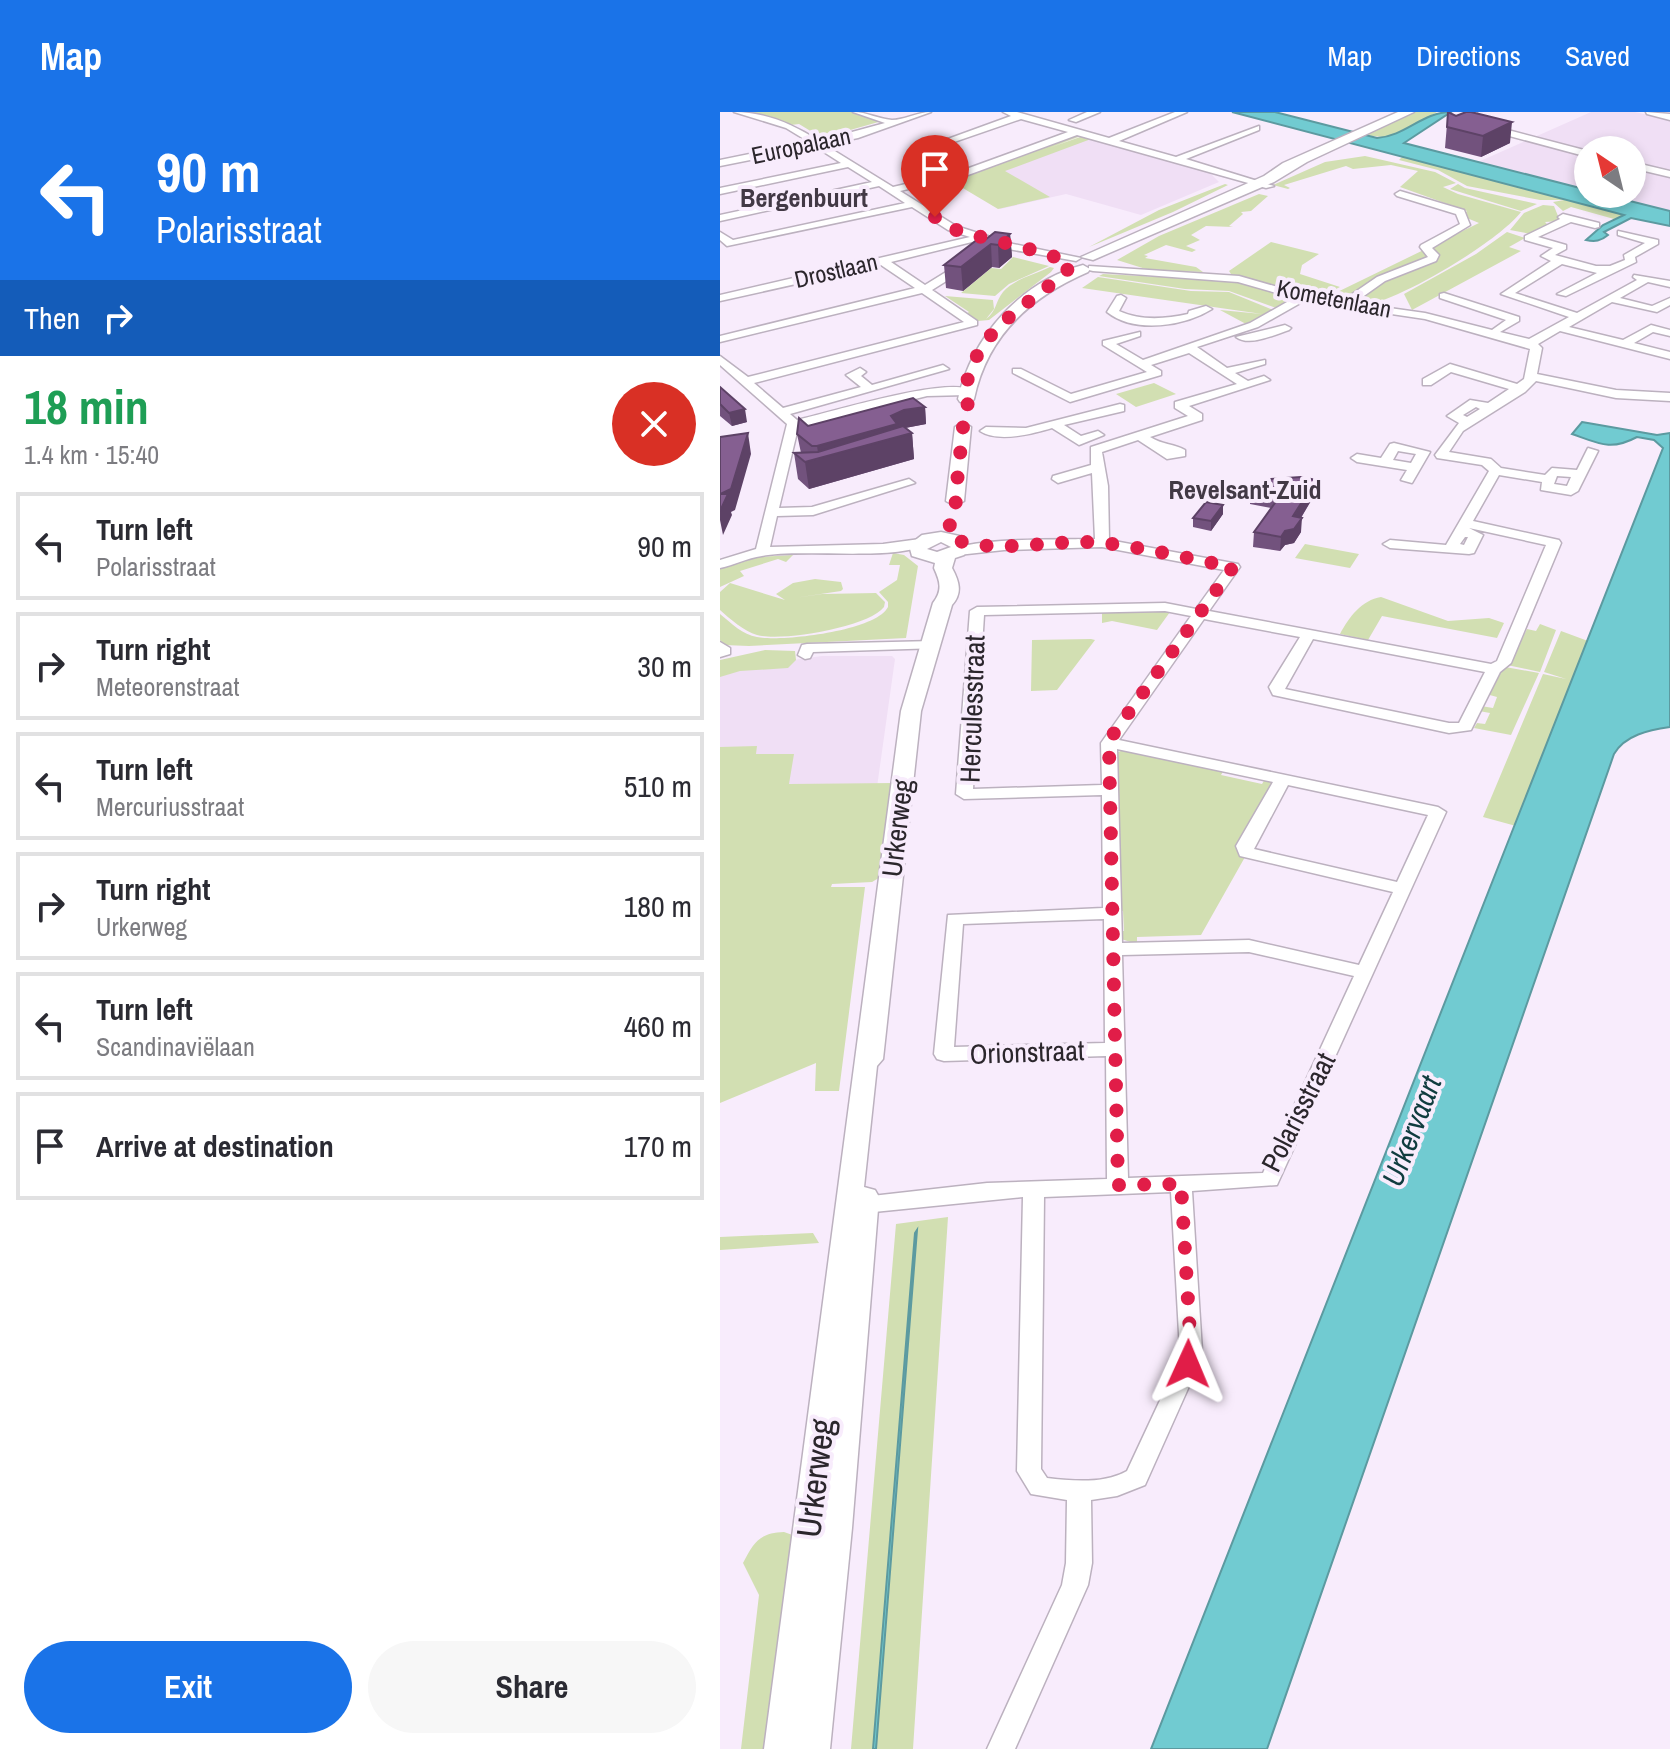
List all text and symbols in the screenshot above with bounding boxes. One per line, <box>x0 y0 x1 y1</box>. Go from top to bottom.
text: Map <box>40 31 102 82</box>
text: Map <box>1328 37 1372 75</box>
text: Directions <box>1416 37 1521 75</box>
text: Saved <box>1565 37 1630 75</box>
street label: Europalaan <box>748 119 853 171</box>
text: 90 m <box>156 134 261 209</box>
pin <box>901 135 969 217</box>
north arrow <box>1574 136 1646 208</box>
map controls <box>1574 136 1646 208</box>
icon: left <box>24 144 128 248</box>
icon: arrive <box>913 147 957 191</box>
district label: Bergenbuurt <box>740 180 868 215</box>
text: Polarisstraat <box>156 206 322 254</box>
street label: Drostlaan <box>791 245 880 295</box>
street label: Kometenlaan <box>1274 271 1394 325</box>
icon: right <box>96 296 140 340</box>
text: Then <box>24 298 80 338</box>
text: 18 min <box>24 374 149 439</box>
button: close <box>612 382 696 466</box>
text: 1.4 km · 15:40 <box>24 437 159 472</box>
district label: Revelsant-Zuid <box>1169 472 1321 507</box>
text: Turn left <box>96 509 193 549</box>
icon: left <box>28 524 72 568</box>
text: 90 m <box>637 526 692 566</box>
text: Polarisstraat <box>96 549 216 584</box>
text: Turn right <box>96 629 210 669</box>
street label: Herculesstraat <box>950 634 994 784</box>
icon: right <box>28 644 72 688</box>
text: 30 m <box>637 646 692 686</box>
text: Meteorenstraat <box>96 669 239 704</box>
text: Turn left <box>96 749 193 789</box>
icon: left <box>28 764 72 808</box>
text: 510 m <box>624 766 692 806</box>
street label: Urkerweg <box>872 777 922 879</box>
text: Mercuriusstraat <box>96 789 244 824</box>
text: Turn right <box>96 869 210 909</box>
icon: right <box>28 884 72 928</box>
text: 180 m <box>624 886 692 926</box>
text: Urkerweg <box>96 909 187 944</box>
text: Turn left <box>96 989 193 1029</box>
icon: left <box>28 1004 72 1048</box>
text: 460 m <box>624 1006 692 1046</box>
text: Scandinaviëlaan <box>96 1029 255 1064</box>
street label: Orionstraat <box>969 1031 1085 1073</box>
street label: Polarisstraat <box>1252 1046 1344 1178</box>
water label: Urkervaart <box>1372 1069 1451 1191</box>
icon: arrive <box>28 1124 72 1168</box>
text: Arrive at destination <box>96 1126 334 1166</box>
text: 170 m <box>624 1126 692 1166</box>
position arrow <box>1146 1322 1230 1406</box>
street label: Urkerweg <box>785 1416 845 1540</box>
button: Exit <box>24 1641 352 1733</box>
button: Share <box>368 1641 696 1733</box>

